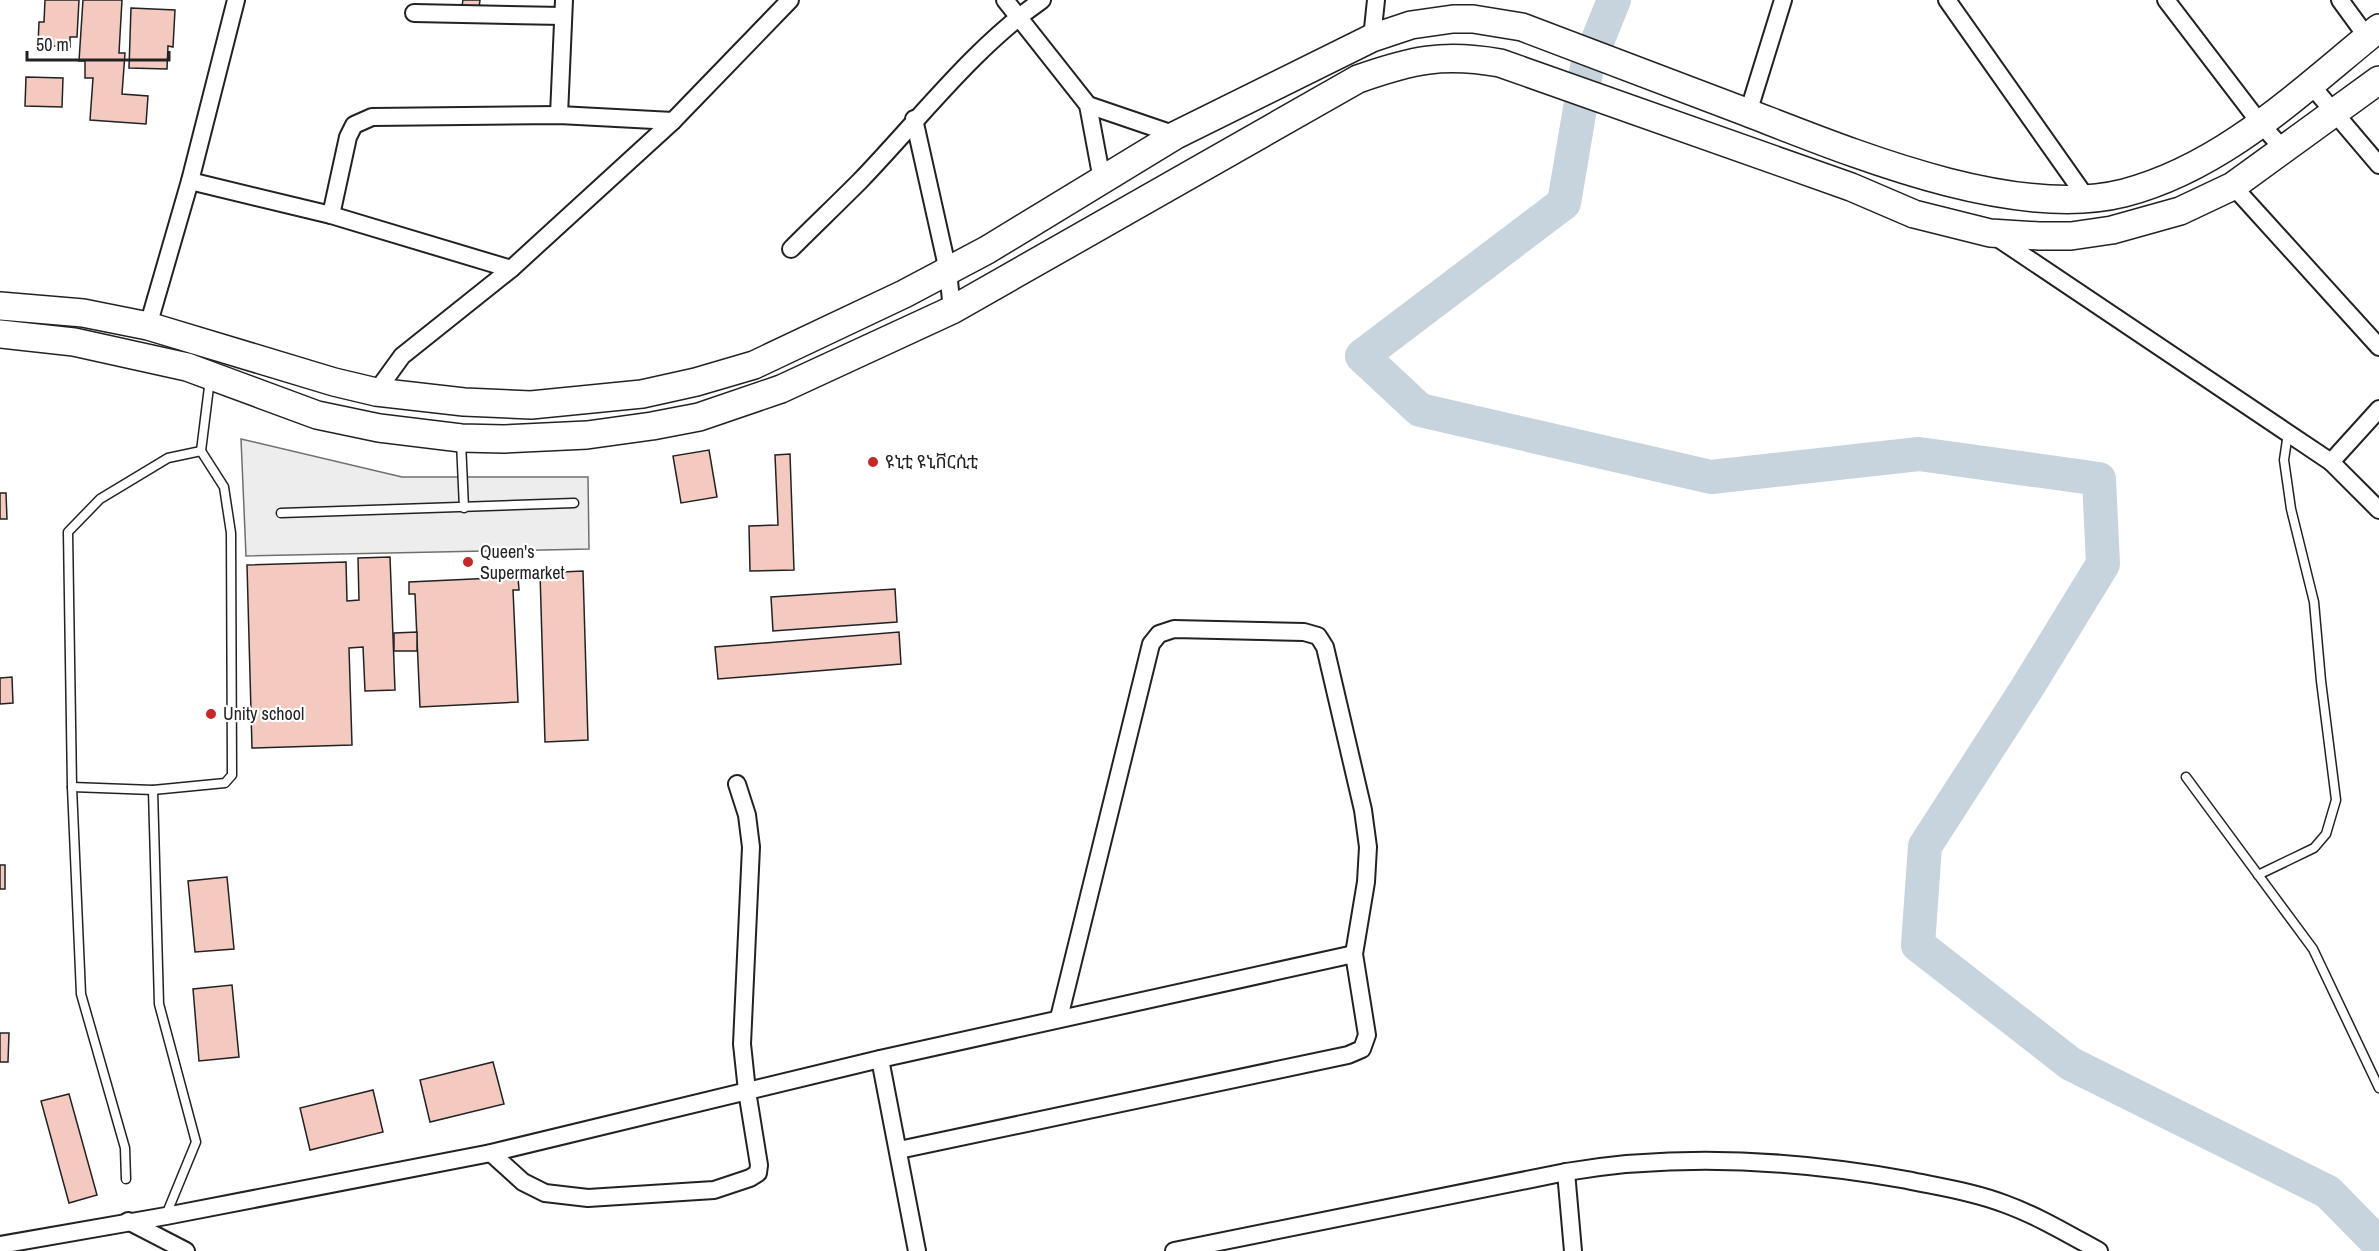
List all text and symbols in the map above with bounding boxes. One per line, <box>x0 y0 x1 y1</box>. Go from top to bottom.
scale bar <box>27 24 170 62</box>
text: 50 m <box>36 32 69 57</box>
place label: ዩኒቲ ዩኒቨርሲቲ <box>885 449 978 474</box>
marker: ዩኒቲ ዩኒቨርሲቲ <box>866 455 880 469</box>
place label: Queen's Supermarket <box>480 539 565 585</box>
marker: Queen's Supermarket <box>461 555 475 569</box>
place label: Unity school <box>223 701 304 726</box>
marker: Unity school <box>204 707 218 721</box>

